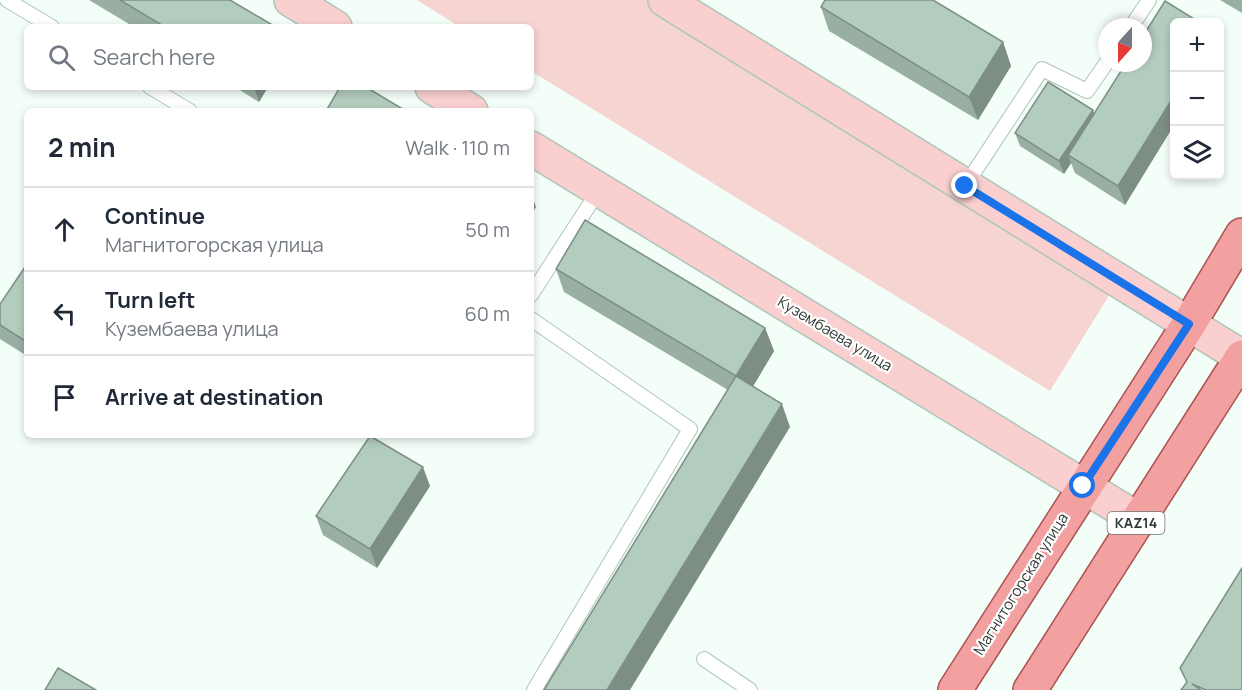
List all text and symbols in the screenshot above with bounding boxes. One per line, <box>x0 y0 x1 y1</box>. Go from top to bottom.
north arrow <box>1098 18 1152 72</box>
map controls <box>1170 18 1224 180</box>
button: + <box>1170 18 1224 72</box>
search box <box>24 24 534 90</box>
icon: search <box>45 41 78 74</box>
text: Search here <box>93 42 215 72</box>
button: − <box>1170 72 1224 126</box>
button: layers <box>1170 126 1224 180</box>
text: 2 min <box>48 129 116 165</box>
text: Walk · 110 m <box>405 134 510 161</box>
route end <box>951 172 977 198</box>
text: Continue <box>105 201 205 231</box>
icon: ahead <box>48 213 81 246</box>
text: 50 m <box>465 216 510 243</box>
text: Магнитогорская улица <box>105 231 324 258</box>
text: Turn left <box>105 285 195 315</box>
street label: Кузембаева улица <box>774 291 896 376</box>
icon: left <box>48 297 81 330</box>
text: 60 m <box>464 300 510 327</box>
text: Кузембаева улица <box>105 315 279 342</box>
icon: arrive <box>48 381 81 414</box>
text: Arrive at destination <box>105 382 323 412</box>
route start <box>1069 472 1095 498</box>
street label: Магнитогорская улица <box>968 509 1073 659</box>
road number: KAZ14 <box>1108 512 1164 534</box>

